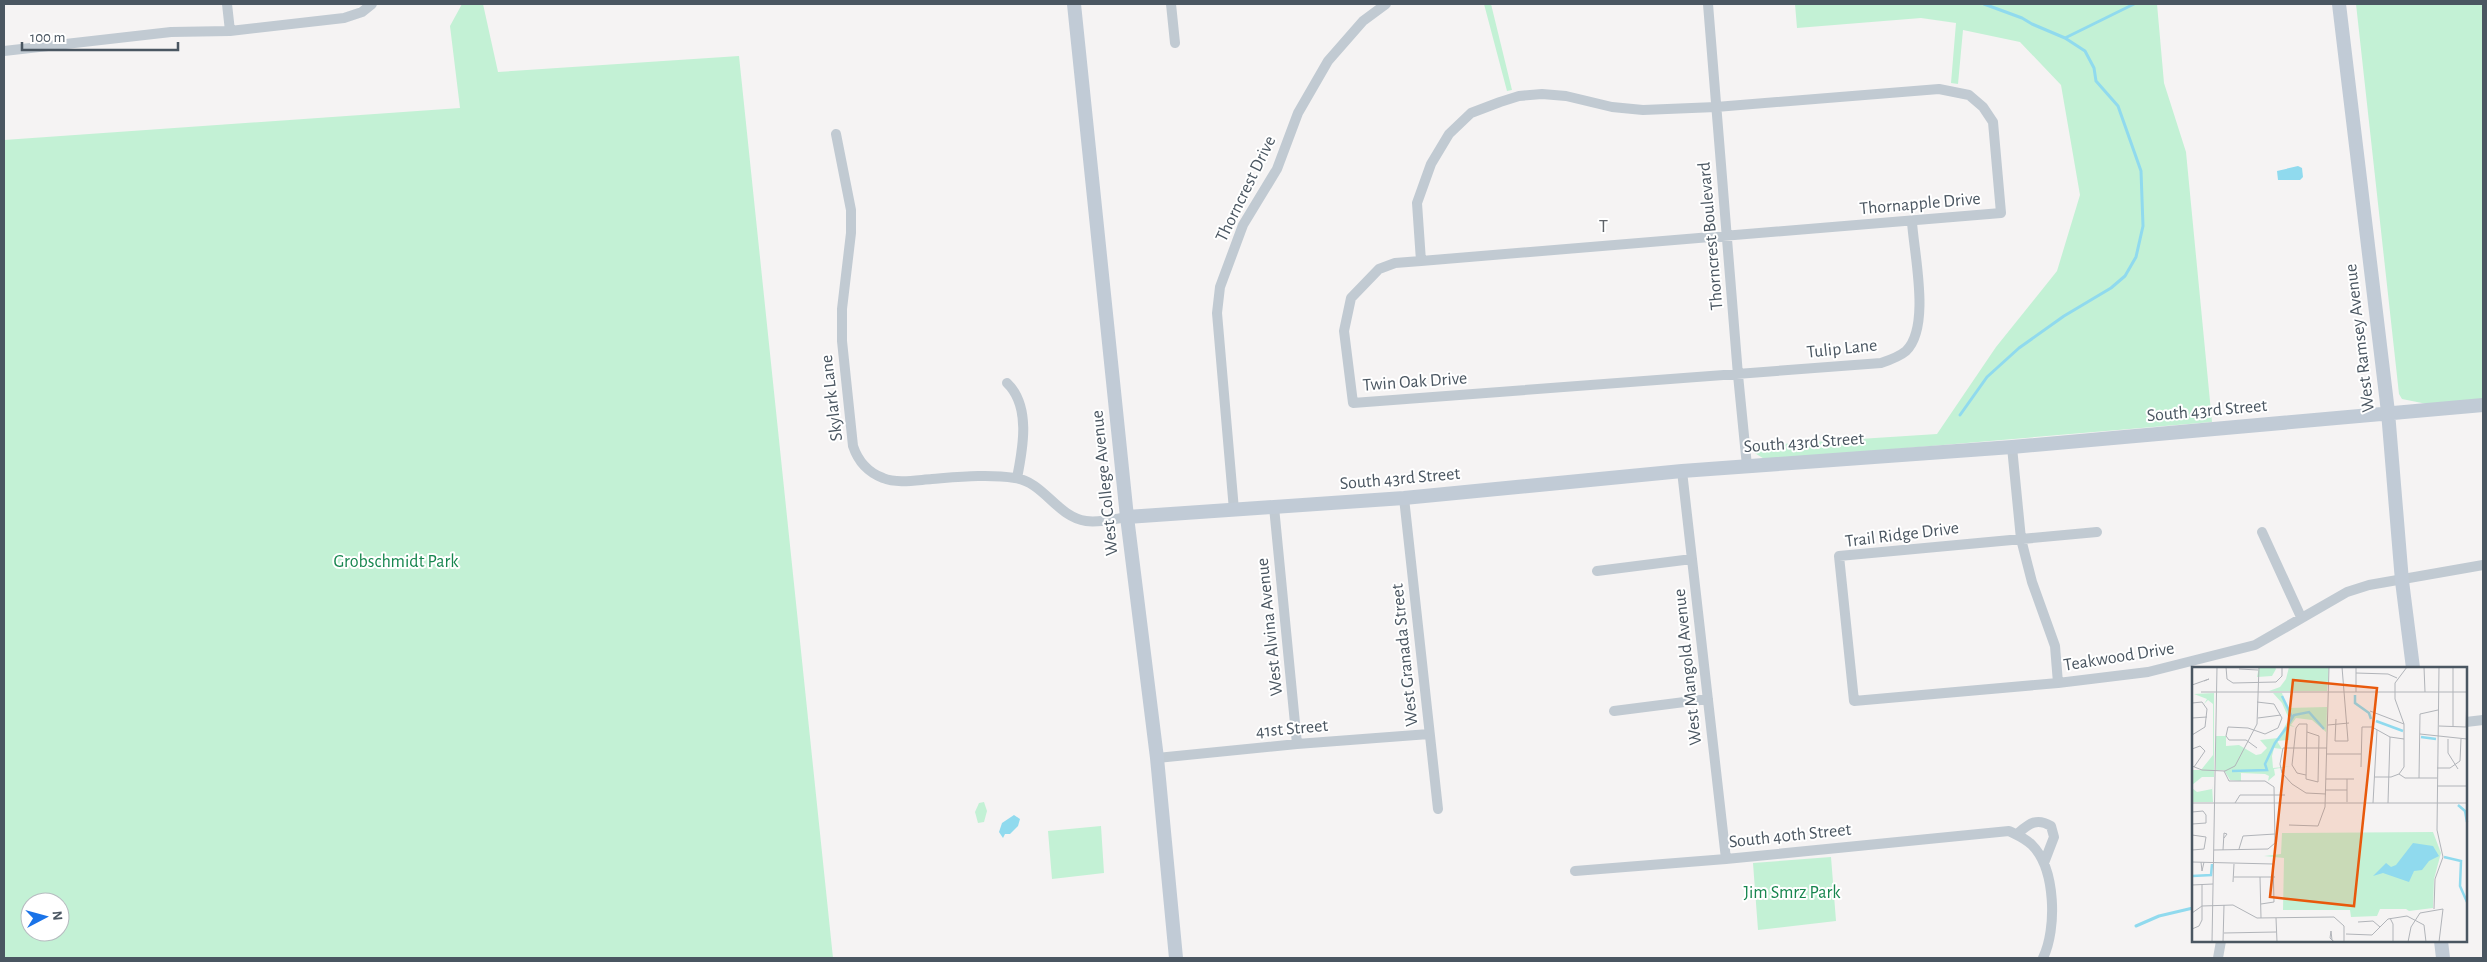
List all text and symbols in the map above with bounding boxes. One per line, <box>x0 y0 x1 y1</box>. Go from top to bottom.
scale bar <box>22 20 179 52</box>
text: 100 m <box>30 30 65 45</box>
street label: Thorncrest Drive <box>1213 133 1279 245</box>
street label: Thorncrest Boulevard <box>1696 161 1726 311</box>
street label: Thornapple Drive <box>1859 190 1981 218</box>
district label: T <box>1599 217 1609 236</box>
street label: West Ramsey Avenue <box>2342 263 2378 413</box>
street label: Tulip Lane <box>1806 336 1878 362</box>
street label: Skylark Lane <box>818 354 846 442</box>
street label: Twin Oak Drive <box>1362 369 1468 395</box>
street label: South 43rd Street <box>2146 397 2268 425</box>
street label: West College Avenue <box>1088 409 1122 557</box>
street label: South 43rd Street <box>1743 430 1865 456</box>
street label: South 43rd Street <box>1339 465 1461 493</box>
street label: Trail Ridge Drive <box>1844 519 1960 551</box>
park label: Grobschmidt Park <box>334 553 459 571</box>
street label: West Alvina Avenue <box>1254 557 1286 697</box>
street label: West Granada Street <box>1389 582 1421 727</box>
street label: West Mangold Avenue <box>1671 588 1705 746</box>
street label: Teakwood Drive <box>2062 639 2176 675</box>
inset map <box>2192 667 2467 942</box>
street label: 41st Street <box>1255 717 1329 741</box>
street label: South 40th Street <box>1728 821 1852 851</box>
park label: Jim Smrz Park <box>1743 884 1841 902</box>
north arrow <box>20 892 70 942</box>
text: N <box>49 910 64 921</box>

